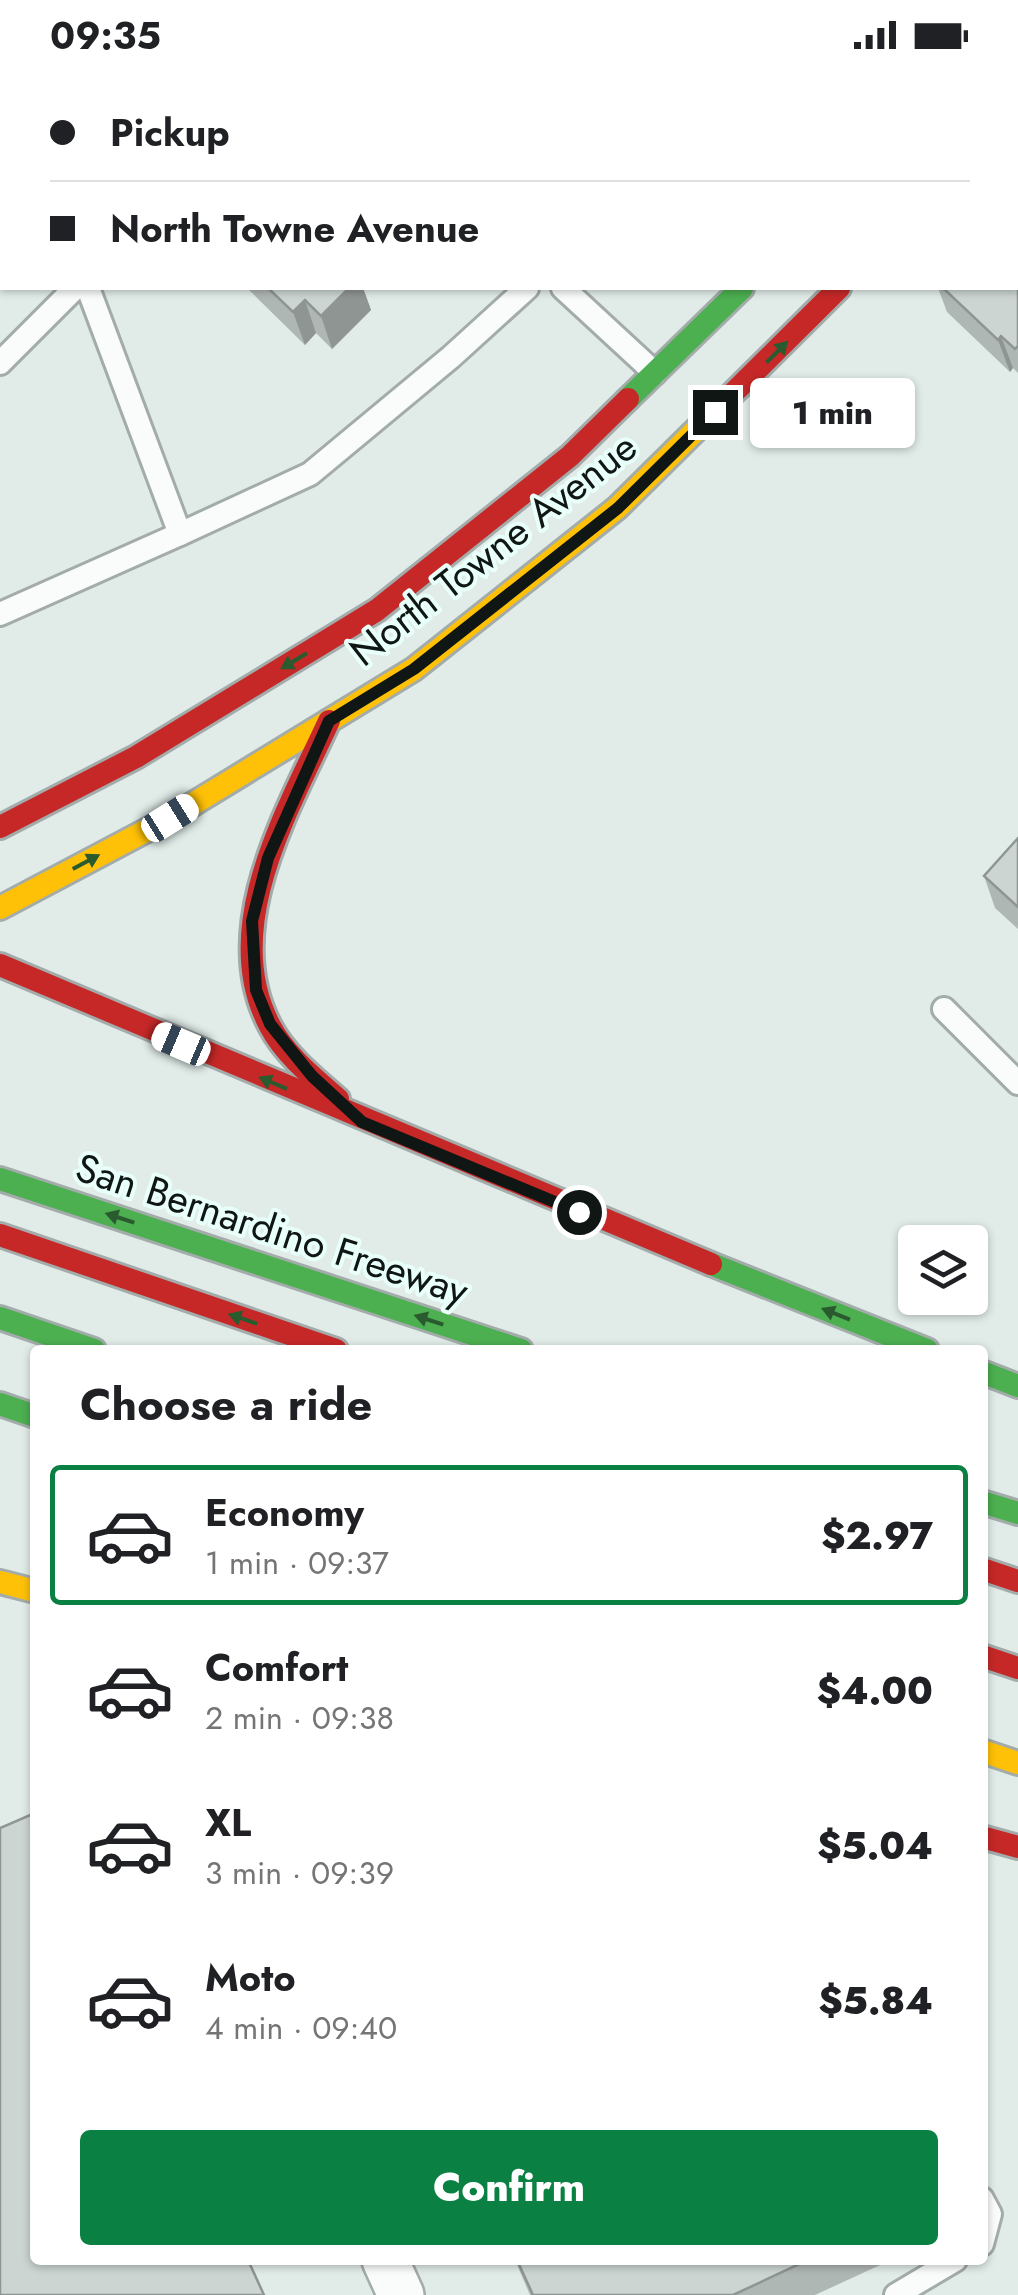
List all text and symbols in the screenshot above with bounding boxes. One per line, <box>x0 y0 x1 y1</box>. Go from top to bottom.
text: 09:35 <box>50 8 161 63</box>
text: Pickup <box>110 105 230 160</box>
text: North Towne Avenue <box>110 201 479 256</box>
one-way arrow <box>764 340 788 364</box>
callout: 1 min <box>750 377 915 447</box>
route end <box>693 390 738 435</box>
text: 1 min <box>792 390 873 436</box>
street label: North Towne Avenue <box>337 418 649 680</box>
one-way arrow <box>280 652 308 669</box>
car <box>137 789 203 847</box>
one-way arrow <box>72 854 101 871</box>
car <box>148 1018 214 1070</box>
one-way arrow <box>258 1075 287 1091</box>
street label: San Bernardino Freeway <box>68 1138 476 1320</box>
route start <box>557 1190 602 1235</box>
one-way arrow <box>105 1210 135 1225</box>
map controls <box>898 1225 988 1315</box>
button: layers <box>898 1225 988 1315</box>
one-way arrow <box>821 1306 851 1322</box>
one-way arrow <box>228 1310 258 1325</box>
one-way arrow <box>413 1311 443 1326</box>
text: Choose a ride <box>80 1372 372 1437</box>
text: Economy <box>205 1485 364 1540</box>
icon: car <box>85 1490 175 1580</box>
text: $2.97 <box>821 1508 933 1563</box>
text: 1 min · 09:37 <box>205 1540 389 1586</box>
text: Comfort <box>205 1640 348 1695</box>
icon: car <box>85 1645 175 1735</box>
text: $4.00 <box>817 1663 933 1718</box>
text: 2 min · 09:38 <box>205 1695 394 1741</box>
text: XL <box>205 1795 251 1850</box>
icon: car <box>85 1800 175 1890</box>
text: $5.04 <box>817 1818 933 1873</box>
text: 3 min · 09:39 <box>205 1850 394 1896</box>
text: Moto <box>205 1950 296 2005</box>
icon: car <box>85 1955 175 2045</box>
text: $5.84 <box>818 1973 933 2028</box>
text: 4 min · 09:40 <box>205 2005 397 2051</box>
button: Confirm <box>80 2130 938 2245</box>

